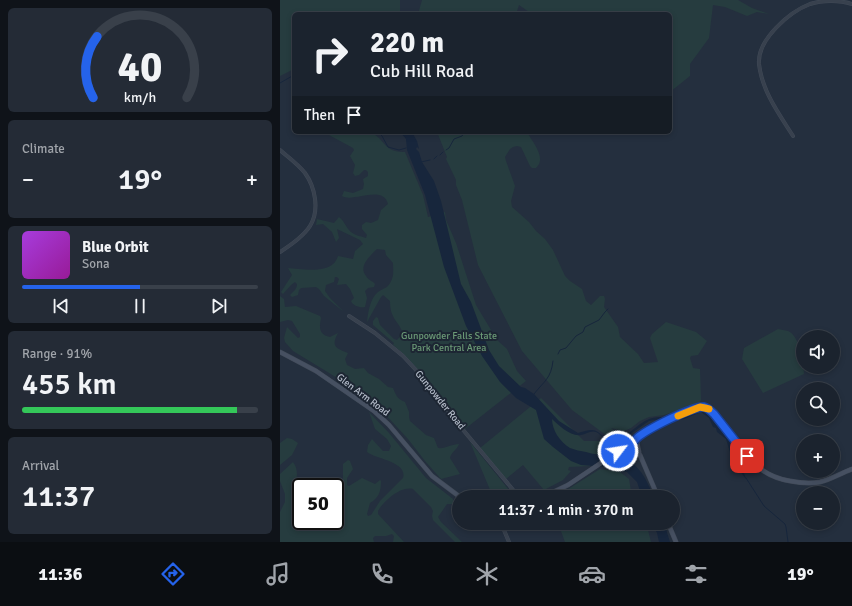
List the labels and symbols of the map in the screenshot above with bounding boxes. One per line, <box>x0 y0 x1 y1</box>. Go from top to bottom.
park label: Gunpowder Falls State Park Central Area <box>401 330 497 354</box>
street label: Gunpowder Road <box>412 368 468 432</box>
street label: Glen Arm Road <box>334 371 392 419</box>
position arrow <box>597 430 639 472</box>
pin <box>730 439 764 473</box>
speed limit sign: 50 <box>292 478 344 530</box>

